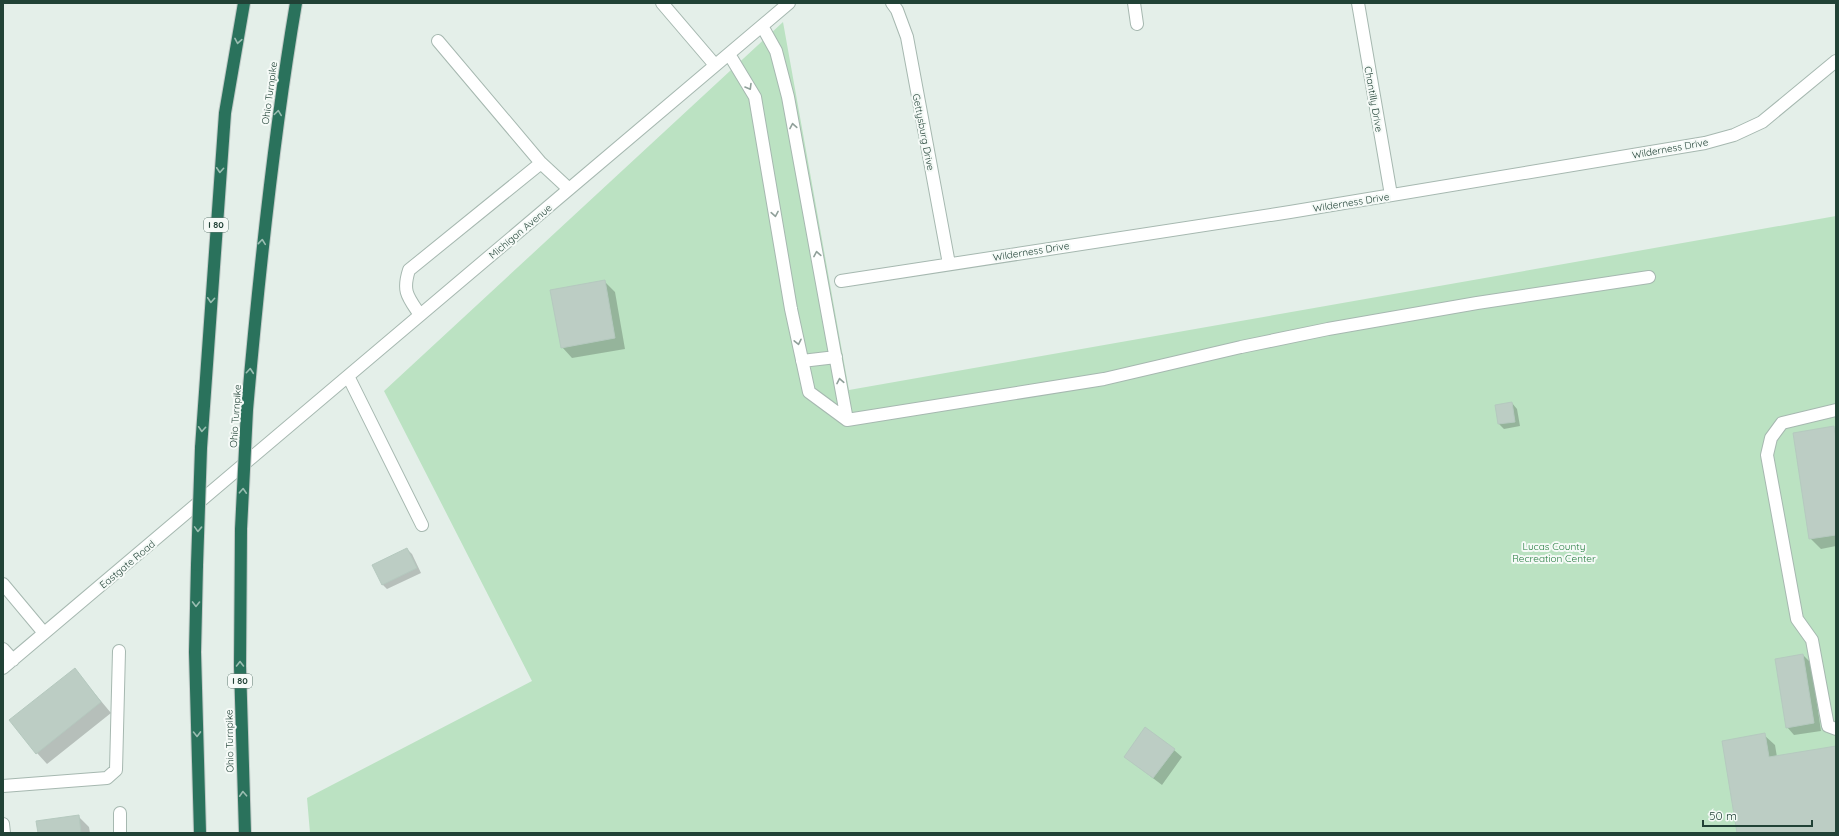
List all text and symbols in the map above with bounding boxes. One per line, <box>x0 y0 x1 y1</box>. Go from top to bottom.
one-way arrow <box>234 38 242 44</box>
street label: Ohio Turnpike <box>259 60 280 125</box>
street label: Chantilly Drive <box>1361 65 1386 133</box>
one-way arrow <box>744 83 751 90</box>
street label: Gettysburg Drive <box>910 93 937 172</box>
one-way arrow <box>273 110 282 116</box>
one-way arrow <box>789 123 798 129</box>
street label: Wilderness Drive <box>1631 135 1710 162</box>
one-way arrow <box>216 167 225 173</box>
street label: Wilderness Drive <box>1312 190 1391 215</box>
street label: Michigan Avenue <box>486 201 555 262</box>
one-way arrow <box>770 211 779 217</box>
road number: I 80 <box>204 218 228 232</box>
one-way arrow <box>257 239 266 245</box>
street label: Wilderness Drive <box>992 239 1071 264</box>
one-way arrow <box>813 250 821 257</box>
one-way arrow <box>206 297 215 303</box>
one-way arrow <box>794 339 802 345</box>
one-way arrow <box>246 368 255 374</box>
one-way arrow <box>836 378 845 385</box>
street label: Ohio Turnpike <box>227 384 244 448</box>
one-way arrow <box>198 426 206 432</box>
one-way arrow <box>238 488 247 494</box>
one-way arrow <box>194 526 202 532</box>
street label: Eastgate Road <box>97 537 158 591</box>
park label: Lucas County Recreation Center <box>1512 540 1596 565</box>
one-way arrow <box>192 601 200 607</box>
one-way arrow <box>236 661 244 667</box>
road number: I 80 <box>228 674 252 688</box>
street label: Ohio Turnpike <box>222 709 237 773</box>
one-way arrow <box>193 731 201 737</box>
one-way arrow <box>239 791 247 797</box>
scale bar <box>1703 802 1812 828</box>
text: 50 m <box>1709 808 1737 823</box>

